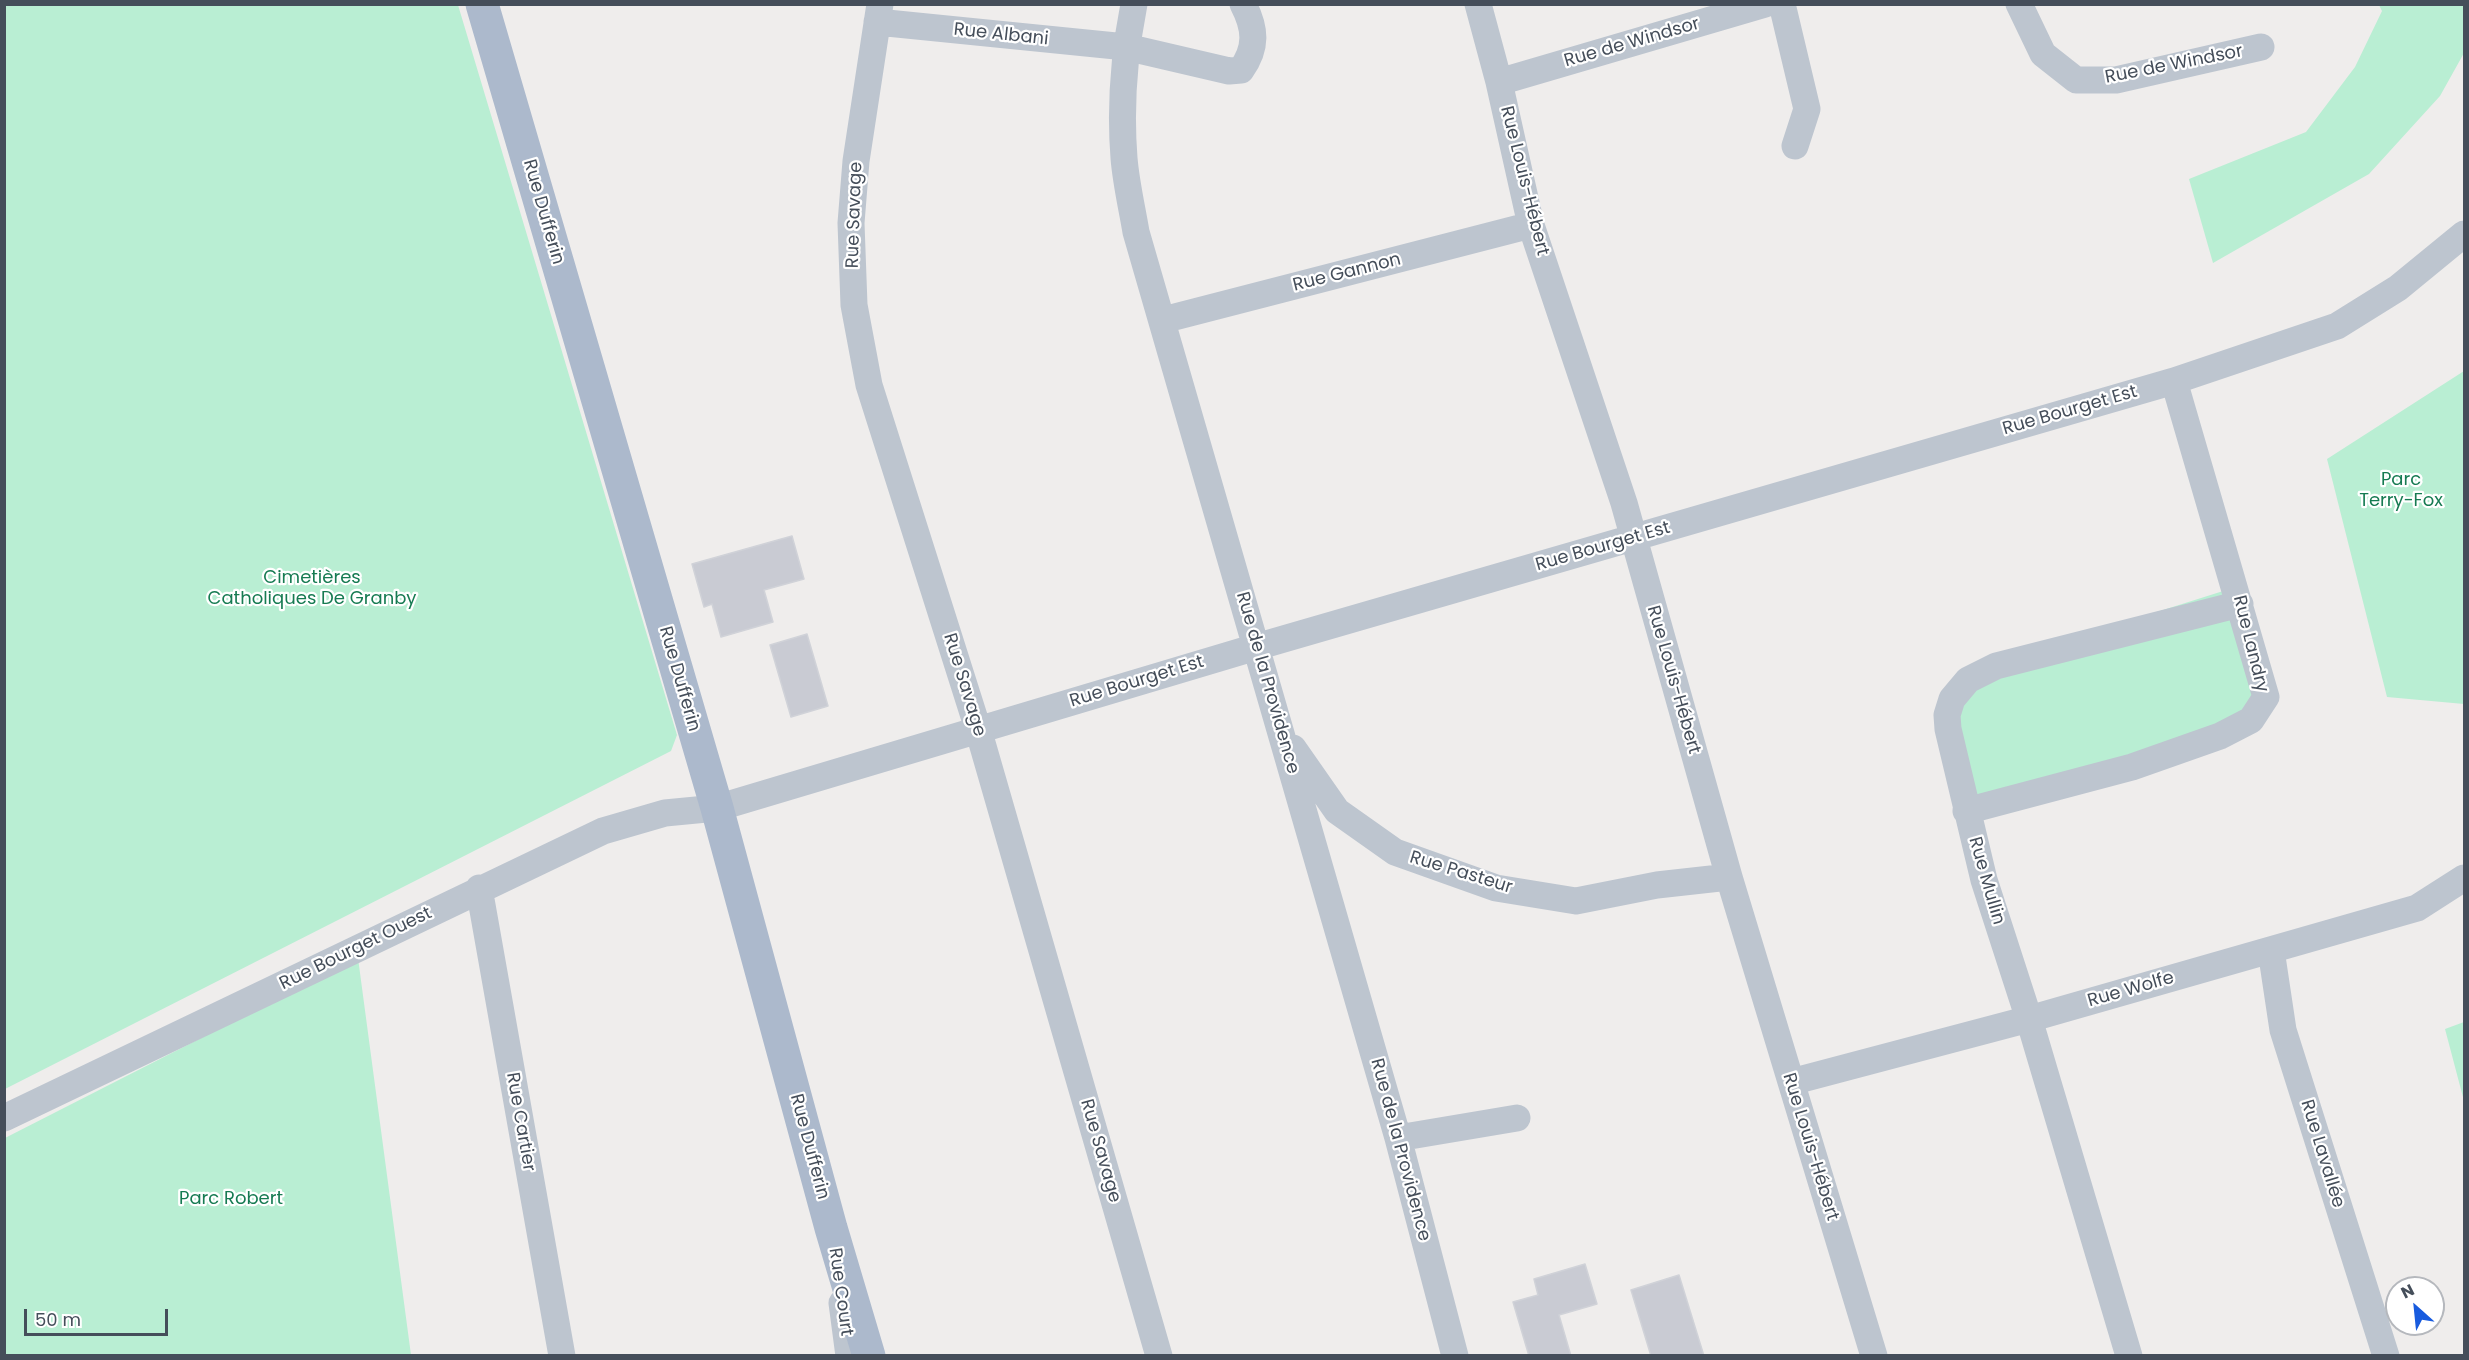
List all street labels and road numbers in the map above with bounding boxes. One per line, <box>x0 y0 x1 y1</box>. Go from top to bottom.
street label: Rue de Windsor <box>1562 13 1702 73</box>
street label: Rue Albani <box>952 19 1050 51</box>
street label: Rue de Windsor <box>2103 41 2245 89</box>
street label: Rue Louis-Hébert <box>1495 104 1553 258</box>
street label: Rue Dufferin <box>518 157 568 267</box>
street label: Rue Savage <box>842 161 868 269</box>
street label: Rue Gannon <box>1291 249 1403 297</box>
street label: Rue Bourget Est <box>2000 381 2140 441</box>
street label: Rue Bourget Est <box>1533 517 1673 577</box>
street label: Rue de la Providence <box>1231 590 1303 776</box>
street label: Rue Landry <box>2228 593 2272 695</box>
street label: Rue Louis-Hébert <box>1642 603 1704 757</box>
street label: Rue Dufferin <box>654 624 704 734</box>
street label: Rue Savage <box>938 631 990 739</box>
street label: Rue Bourget Est <box>1067 651 1207 713</box>
street label: Rue Mullin <box>1963 835 2009 927</box>
street label: Rue Pasteur <box>1407 847 1515 899</box>
street label: Rue Bourget Ouest <box>276 903 436 995</box>
street label: Rue Wolfe <box>2085 967 2177 1013</box>
street label: Rue de la Providence <box>1365 1056 1435 1244</box>
street label: Rue Cartier <box>501 1071 539 1173</box>
street label: Rue Louis-Hébert <box>1777 1071 1843 1223</box>
street label: Rue Dufferin <box>785 1092 833 1202</box>
street label: Rue Savage <box>1075 1097 1125 1205</box>
street label: Rue Lavallée <box>2295 1097 2349 1211</box>
street label: Rue Court <box>823 1247 857 1337</box>

